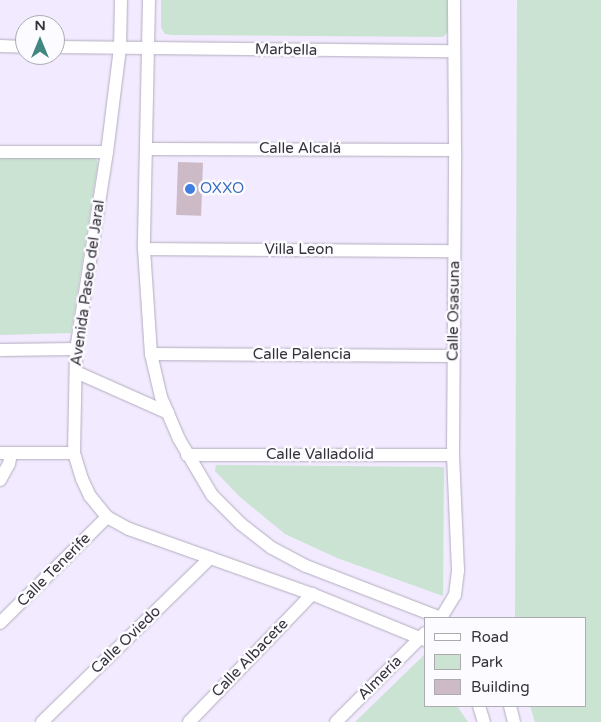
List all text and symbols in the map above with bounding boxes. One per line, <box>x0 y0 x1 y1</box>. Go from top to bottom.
north arrow <box>15 15 65 65</box>
text: N <box>34 17 46 34</box>
street label: Marbella <box>255 40 317 60</box>
street label: Calle Alcalá <box>259 140 341 158</box>
place label: OXXO <box>200 180 244 198</box>
marker: OXXO <box>184 183 196 195</box>
street label: Avenida Paseo del Jaral <box>67 199 109 367</box>
street label: Villa Leon <box>264 241 334 259</box>
street label: Calle Osasuna <box>444 261 464 361</box>
street label: Calle Palencia <box>253 346 351 364</box>
street label: Calle Valladolid <box>266 446 374 464</box>
street label: Calle Tenerife <box>14 530 94 610</box>
street label: Calle Oviedo <box>88 602 164 678</box>
street label: Calle Albacete <box>208 615 292 701</box>
legend <box>424 617 586 707</box>
text: Road <box>471 628 509 646</box>
street label: Almería <box>354 652 406 704</box>
text: Park <box>471 653 503 671</box>
text: Building <box>471 678 530 696</box>

